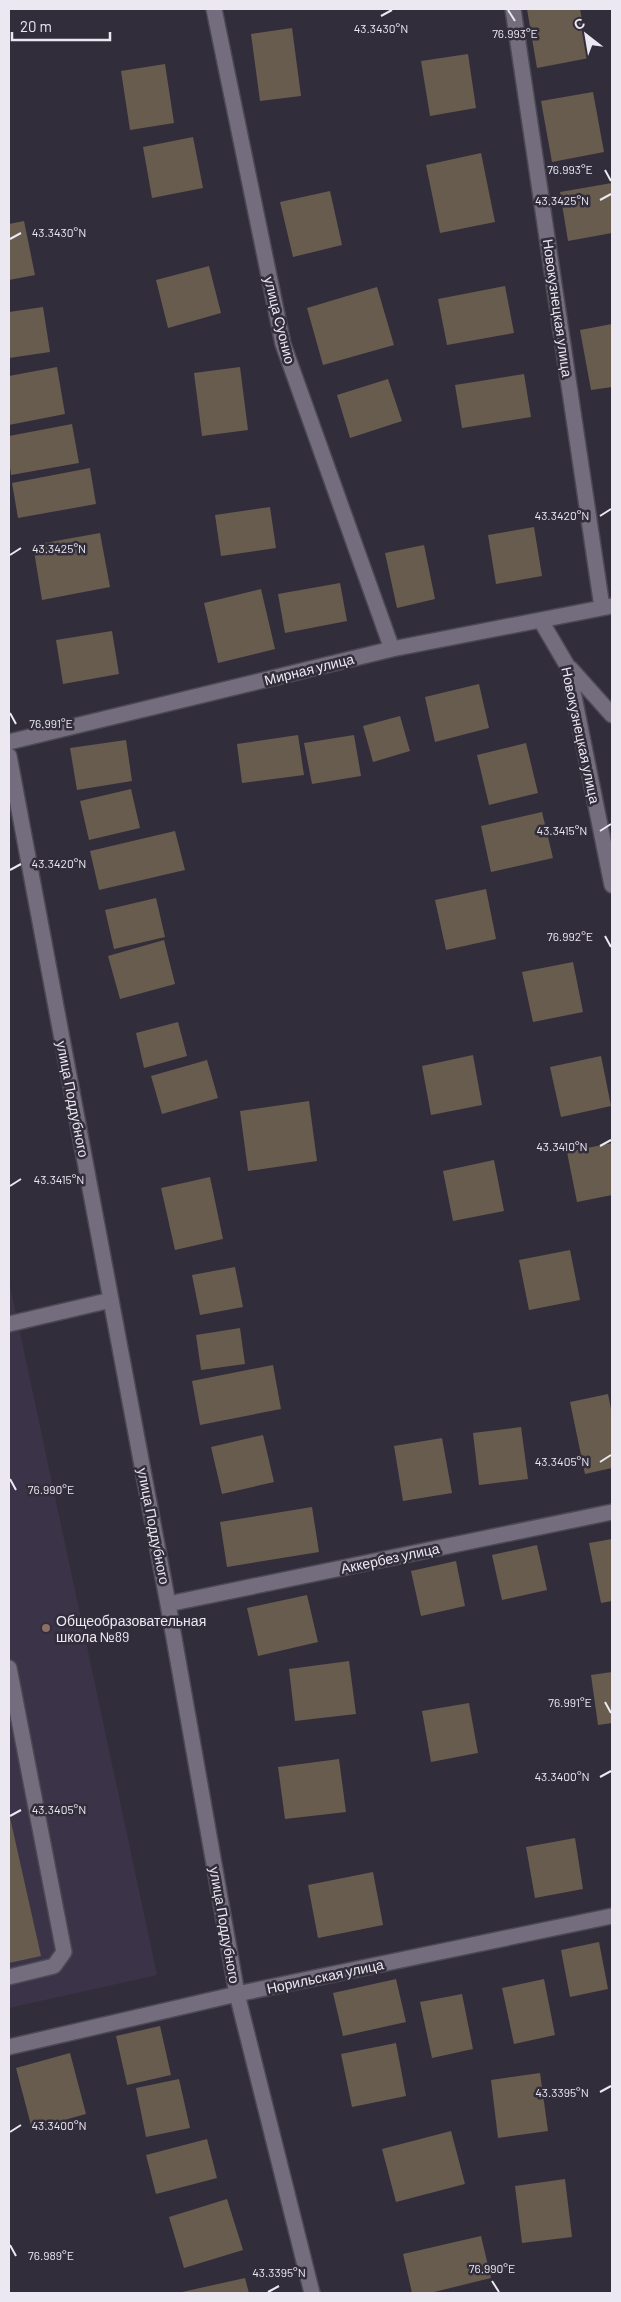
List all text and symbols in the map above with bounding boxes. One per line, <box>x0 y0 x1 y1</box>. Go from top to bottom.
scale bar <box>12 10 110 42</box>
north arrow <box>561 10 611 60</box>
text: С <box>570 14 588 33</box>
text: 20 m <box>20 17 52 35</box>
text: 43.3430°N <box>354 21 408 35</box>
text: 76.993°E <box>492 26 538 40</box>
text: 76.993°E <box>547 162 593 176</box>
text: 43.3425°N <box>535 193 589 207</box>
text: 43.3430°N <box>32 225 86 239</box>
street label: Новокузнецкая улица <box>540 238 576 378</box>
street label: улица Суонио <box>261 275 299 366</box>
text: 43.3420°N <box>535 508 589 522</box>
text: 43.3425°N <box>32 541 86 555</box>
street label: Мирная улица <box>262 650 356 688</box>
street label: Новокузнецкая улица <box>558 665 604 805</box>
text: 76.991°E <box>29 716 73 730</box>
text: 43.3415°N <box>537 823 587 837</box>
text: 43.3420°N <box>32 856 86 870</box>
text: 76.992°E <box>547 929 593 943</box>
street label: улица Поддубного <box>53 1039 93 1159</box>
text: 43.3410°N <box>536 1139 588 1153</box>
text: 43.3415°N <box>34 1172 84 1186</box>
text: 43.3405°N <box>535 1454 589 1468</box>
street label: улица Поддубного <box>134 1466 174 1586</box>
text: 76.990°E <box>28 1482 74 1496</box>
street label: Аккербез улица <box>339 1539 441 1577</box>
place label: Общеобразовательная школа №89 <box>56 1612 206 1645</box>
marker: Общеобразовательная школа №89 <box>40 1622 52 1634</box>
text: 76.991°E <box>548 1695 592 1709</box>
text: 43.3400°N <box>534 1769 590 1783</box>
text: 43.3405°N <box>32 1802 86 1816</box>
street label: улица Поддубного <box>206 1865 244 1985</box>
street label: Норильская улица <box>265 1955 385 1997</box>
text: 43.3395°N <box>535 2085 589 2099</box>
text: 43.3400°N <box>31 2118 87 2132</box>
text: 76.989°E <box>28 2248 74 2262</box>
text: 76.990°E <box>469 2261 515 2275</box>
text: 43.3395°N <box>252 2265 306 2279</box>

